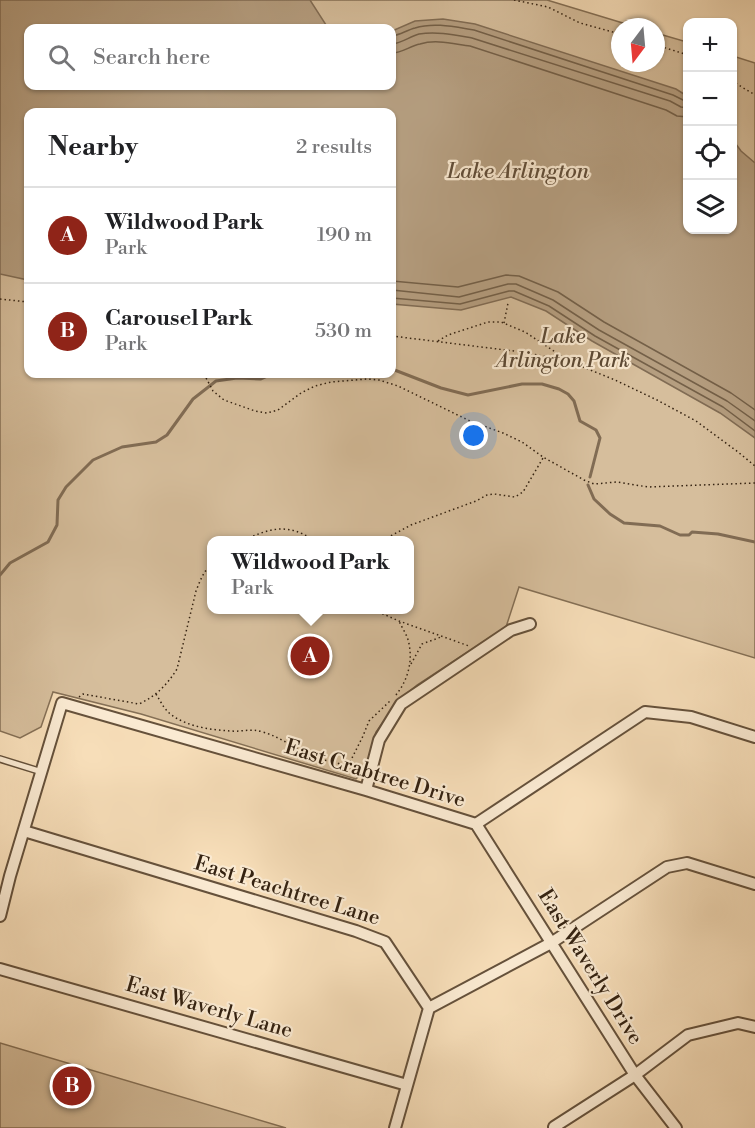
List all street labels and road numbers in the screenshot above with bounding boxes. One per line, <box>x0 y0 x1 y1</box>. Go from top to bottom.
street label: East Crabtree Drive <box>281 734 469 814</box>
street label: East Peachtree Lane <box>191 850 383 932</box>
street label: East Waverly Drive <box>532 885 648 1049</box>
street label: East Waverly Lane <box>123 972 295 1044</box>

